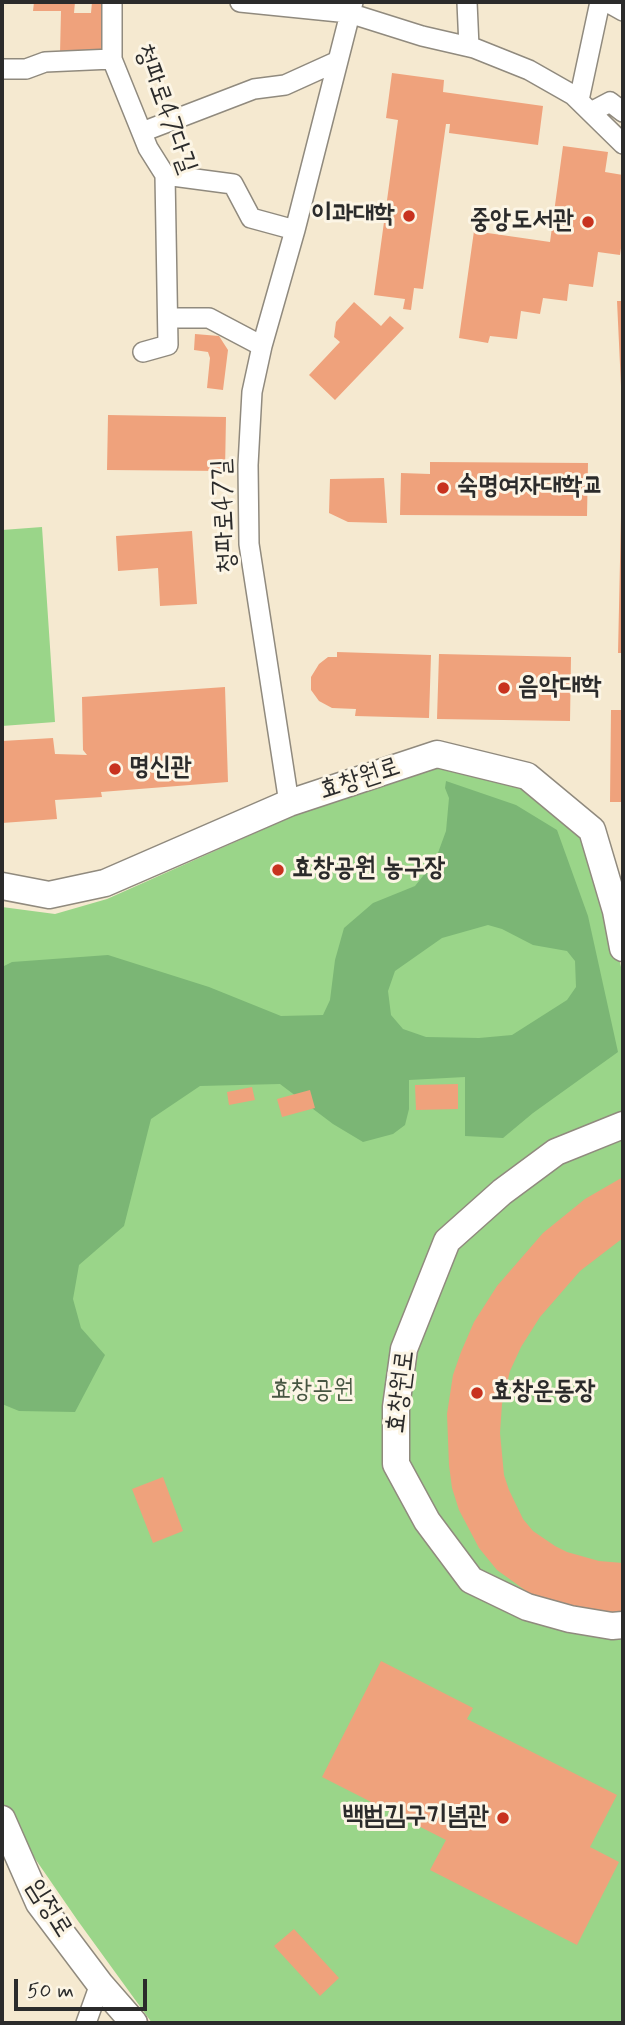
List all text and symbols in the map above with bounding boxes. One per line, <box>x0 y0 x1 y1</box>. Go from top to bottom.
street label: 청파로47다길 <box>126 40 202 178</box>
place label: 이과대학 <box>311 200 395 232</box>
place label: 중앙도서관 <box>469 206 574 238</box>
marker: 이과대학 <box>401 208 417 224</box>
marker: 중앙도서관 <box>580 214 596 230</box>
street label: 청파로47길 <box>207 458 245 574</box>
place label: 숙명여자대학교 <box>457 472 603 504</box>
marker: 숙명여자대학교 <box>435 480 451 496</box>
place label: 음악대학 <box>518 672 602 704</box>
marker: 음악대학 <box>496 680 512 696</box>
street label: 효창원로 <box>315 752 405 808</box>
place label: 명신관 <box>129 753 192 785</box>
marker: 명신관 <box>107 761 123 777</box>
place label: 효창공원 농구장 <box>292 854 445 886</box>
marker: 효창공원 농구장 <box>270 862 286 878</box>
street label: 효창원로 <box>381 1349 423 1435</box>
park label: 효창공원 <box>270 1376 354 1408</box>
place label: 효창운동장 <box>491 1377 596 1409</box>
marker: 효창운동장 <box>469 1385 485 1401</box>
place label: 백범김구기념관 <box>343 1802 489 1834</box>
marker: 백범김구기념관 <box>495 1810 511 1826</box>
street label: 임정로 <box>18 1874 78 1944</box>
scale bar <box>18 1966 150 2010</box>
text: 50 m <box>27 1977 74 2005</box>

